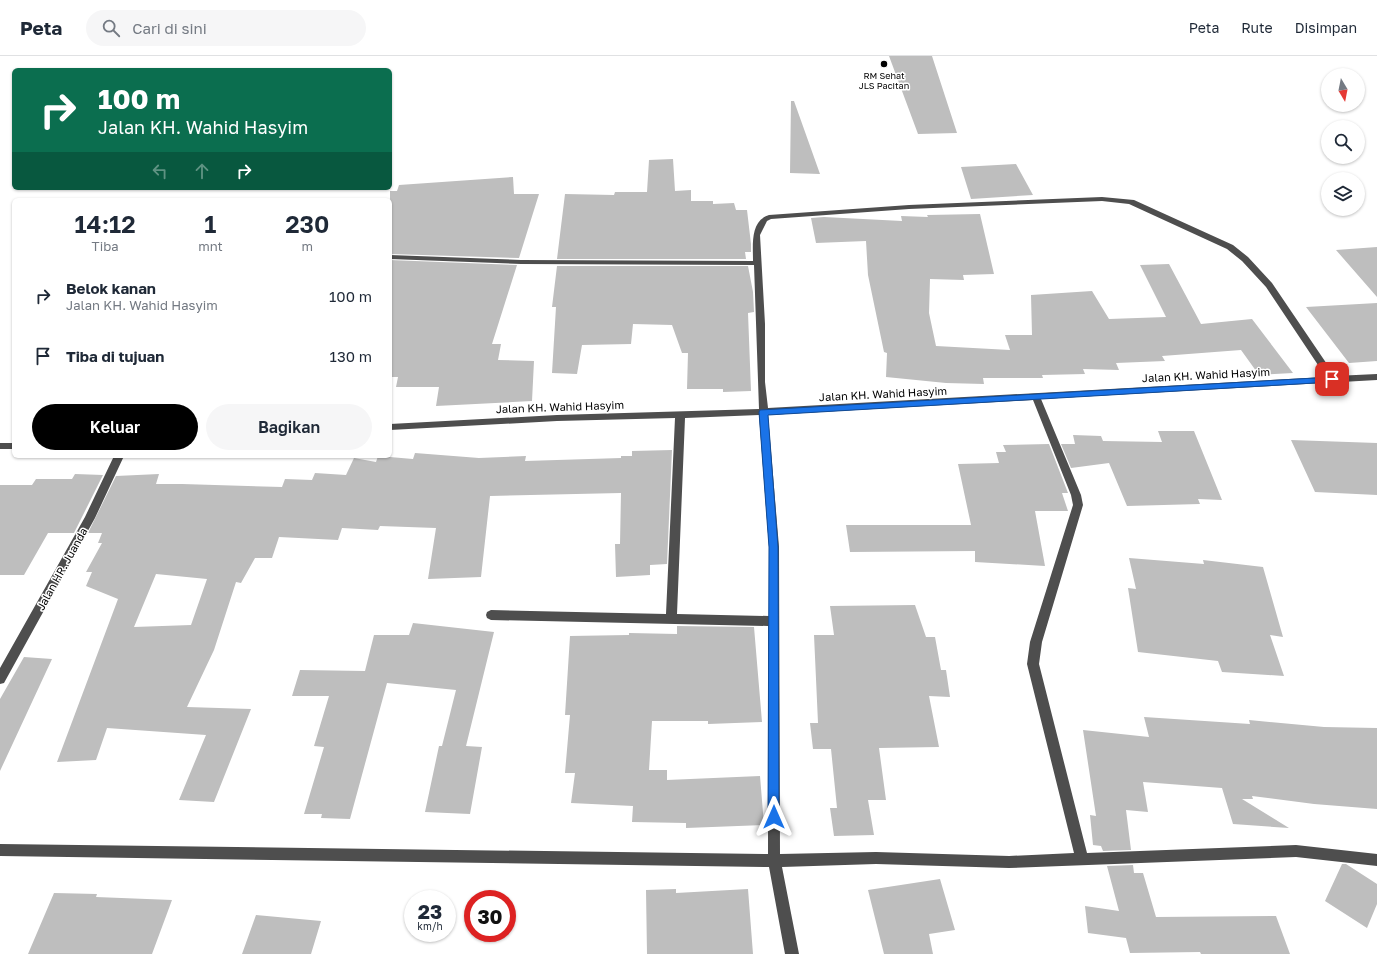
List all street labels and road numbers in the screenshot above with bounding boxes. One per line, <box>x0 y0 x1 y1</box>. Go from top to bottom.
street label: Jalan KH. Wahid Hasyim <box>1142 365 1270 384</box>
street label: Jalan KH. Wahid Hasyim <box>819 384 947 403</box>
street label: Jalan KH. Wahid Hasyim <box>496 398 624 415</box>
street label: Jalan HR. Juanda <box>34 525 90 612</box>

